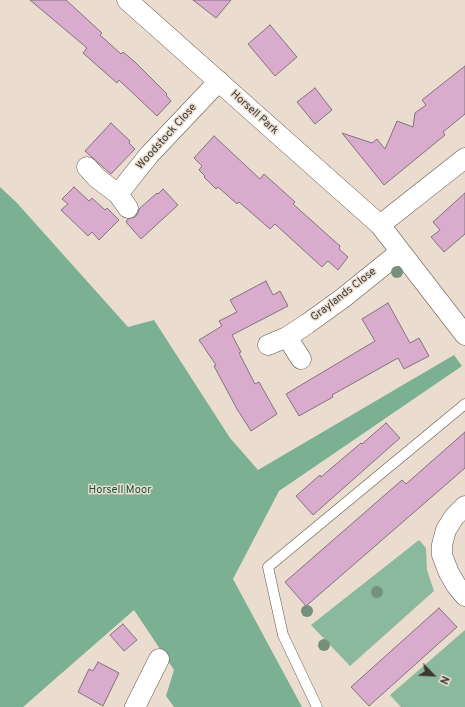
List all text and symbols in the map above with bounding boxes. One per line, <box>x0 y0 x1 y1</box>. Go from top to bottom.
street label: Horsell Park <box>227 88 281 138</box>
street label: Woodstock Close <box>134 101 200 173</box>
street label: Graylands Close <box>309 265 379 325</box>
park label: Horsell Moor <box>89 484 151 498</box>
north arrow <box>413 655 453 695</box>
text: N <box>436 673 452 686</box>

